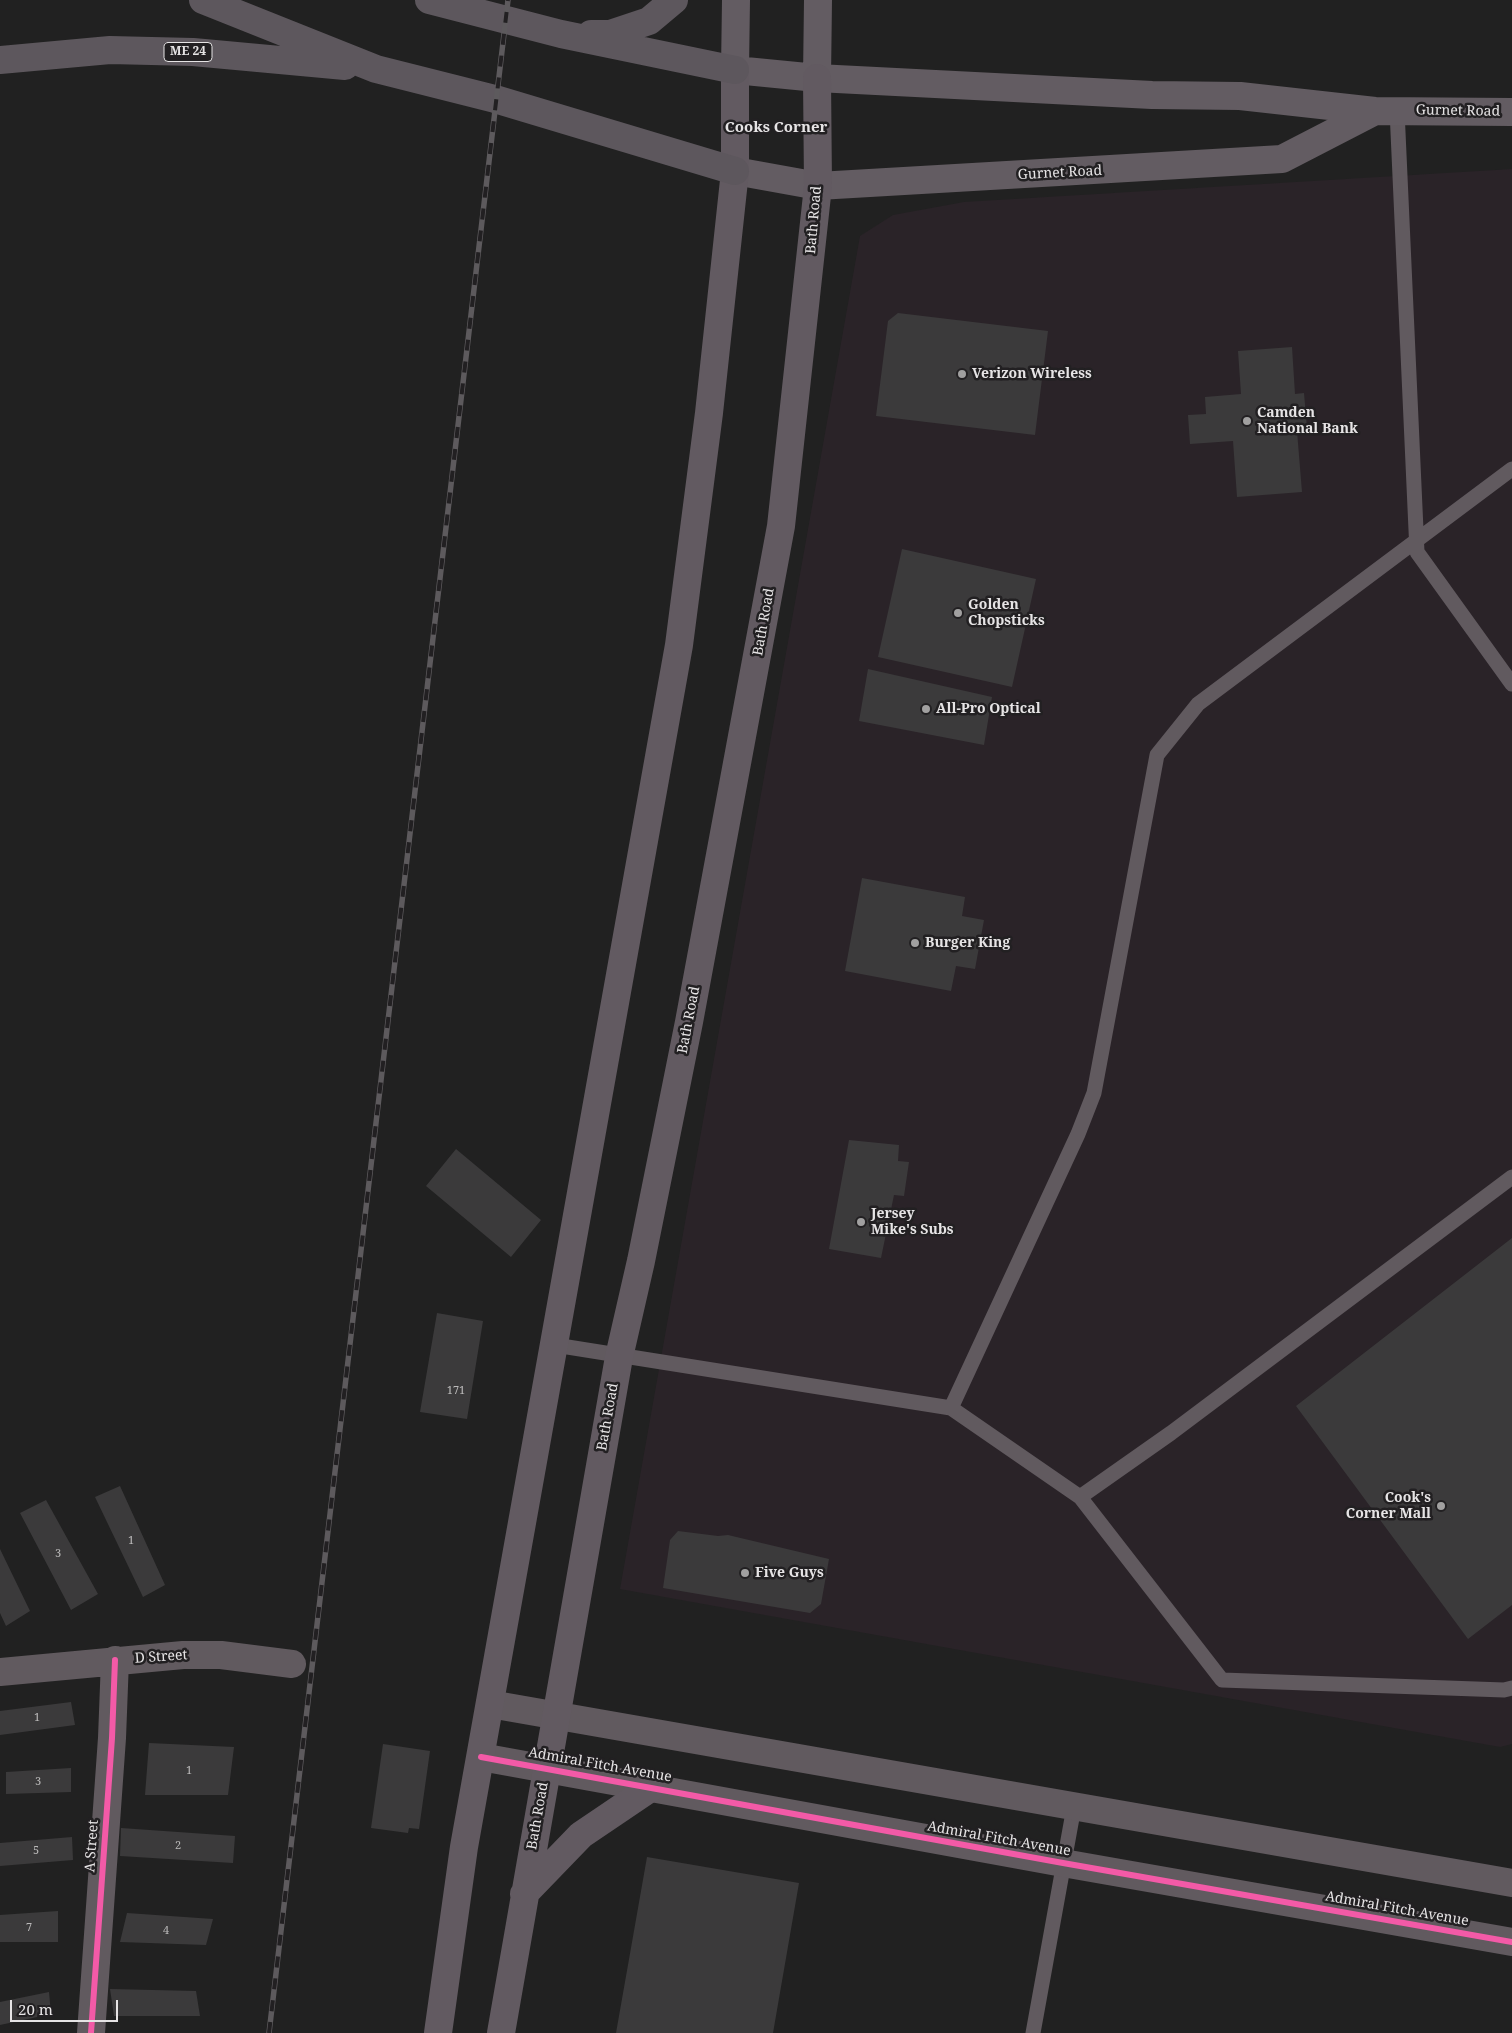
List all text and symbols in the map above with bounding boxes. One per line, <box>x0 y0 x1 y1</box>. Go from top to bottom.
road number: ME 24 <box>164 42 212 62</box>
street label: Gurnet Road <box>1416 102 1500 120</box>
district label: Cooks Corner <box>725 119 827 137</box>
street label: Gurnet Road <box>1017 162 1103 184</box>
street label: Bath Road <box>803 185 825 255</box>
place label: Verizon Wireless <box>972 366 1092 382</box>
marker: Verizon Wireless <box>956 368 968 380</box>
place label: Camden National Bank <box>1257 405 1358 438</box>
marker: Camden National Bank <box>1241 415 1253 427</box>
street label: Bath Road <box>750 587 778 657</box>
place label: Golden Chopsticks <box>968 597 1045 630</box>
marker: Golden Chopsticks <box>952 607 964 619</box>
place label: All-Pro Optical <box>936 701 1041 717</box>
marker: All-Pro Optical <box>920 703 932 715</box>
place label: Burger King <box>925 935 1010 951</box>
marker: Burger King <box>909 937 921 949</box>
street label: Bath Road <box>674 985 704 1055</box>
place label: Jersey Mike's Subs <box>871 1206 954 1238</box>
marker: Jersey Mike's Subs <box>855 1216 867 1228</box>
street label: Bath Road <box>594 1382 622 1452</box>
house number: 171 <box>447 1384 465 1398</box>
place label: Cook's Corner Mall <box>1346 1490 1431 1522</box>
marker: Cook's Corner Mall <box>1435 1500 1447 1512</box>
house number: 1 <box>128 1534 134 1548</box>
house number: 3 <box>55 1547 61 1561</box>
place label: Five Guys <box>755 1565 824 1581</box>
marker: Five Guys <box>739 1567 751 1579</box>
street label: D Street <box>134 1647 188 1667</box>
house number: 1 <box>34 1711 40 1725</box>
street label: Admiral Fitch Avenue <box>527 1744 673 1786</box>
house number: 1 <box>186 1764 192 1778</box>
house number: 3 <box>35 1775 41 1789</box>
street label: Bath Road <box>524 1781 552 1851</box>
street label: Admiral Fitch Avenue <box>926 1818 1072 1860</box>
street label: A Street <box>82 1819 102 1873</box>
house number: 2 <box>175 1839 181 1853</box>
house number: 5 <box>33 1844 39 1858</box>
street label: Admiral Fitch Avenue <box>1324 1888 1470 1930</box>
house number: 7 <box>26 1921 32 1935</box>
house number: 4 <box>163 1924 169 1938</box>
scale bar <box>12 1990 120 2022</box>
text: 20 m <box>18 1999 53 2019</box>

